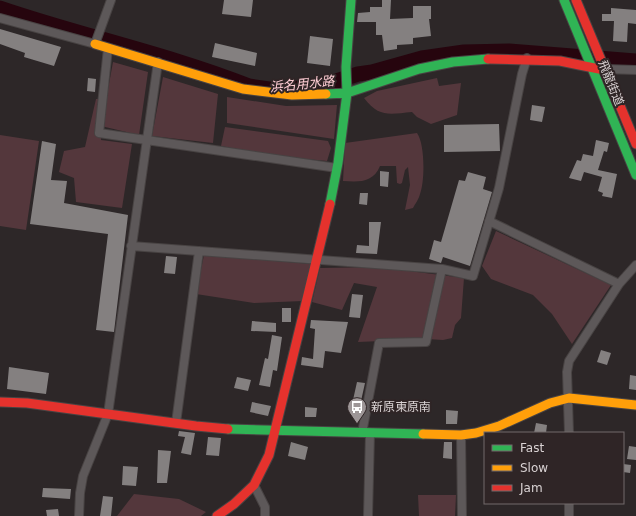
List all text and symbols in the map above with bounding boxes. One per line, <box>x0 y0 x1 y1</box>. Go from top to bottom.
street label: 飛龍街道 <box>596 58 626 108</box>
water label: 浜名用水路 <box>269 73 336 95</box>
bus stop icon: 新原東原南 <box>346 396 368 424</box>
place label: 新原東原南 <box>371 400 431 414</box>
legend <box>484 432 624 504</box>
text: Fast <box>520 441 544 455</box>
text: Slow <box>520 461 548 475</box>
text: Jam <box>519 481 543 495</box>

